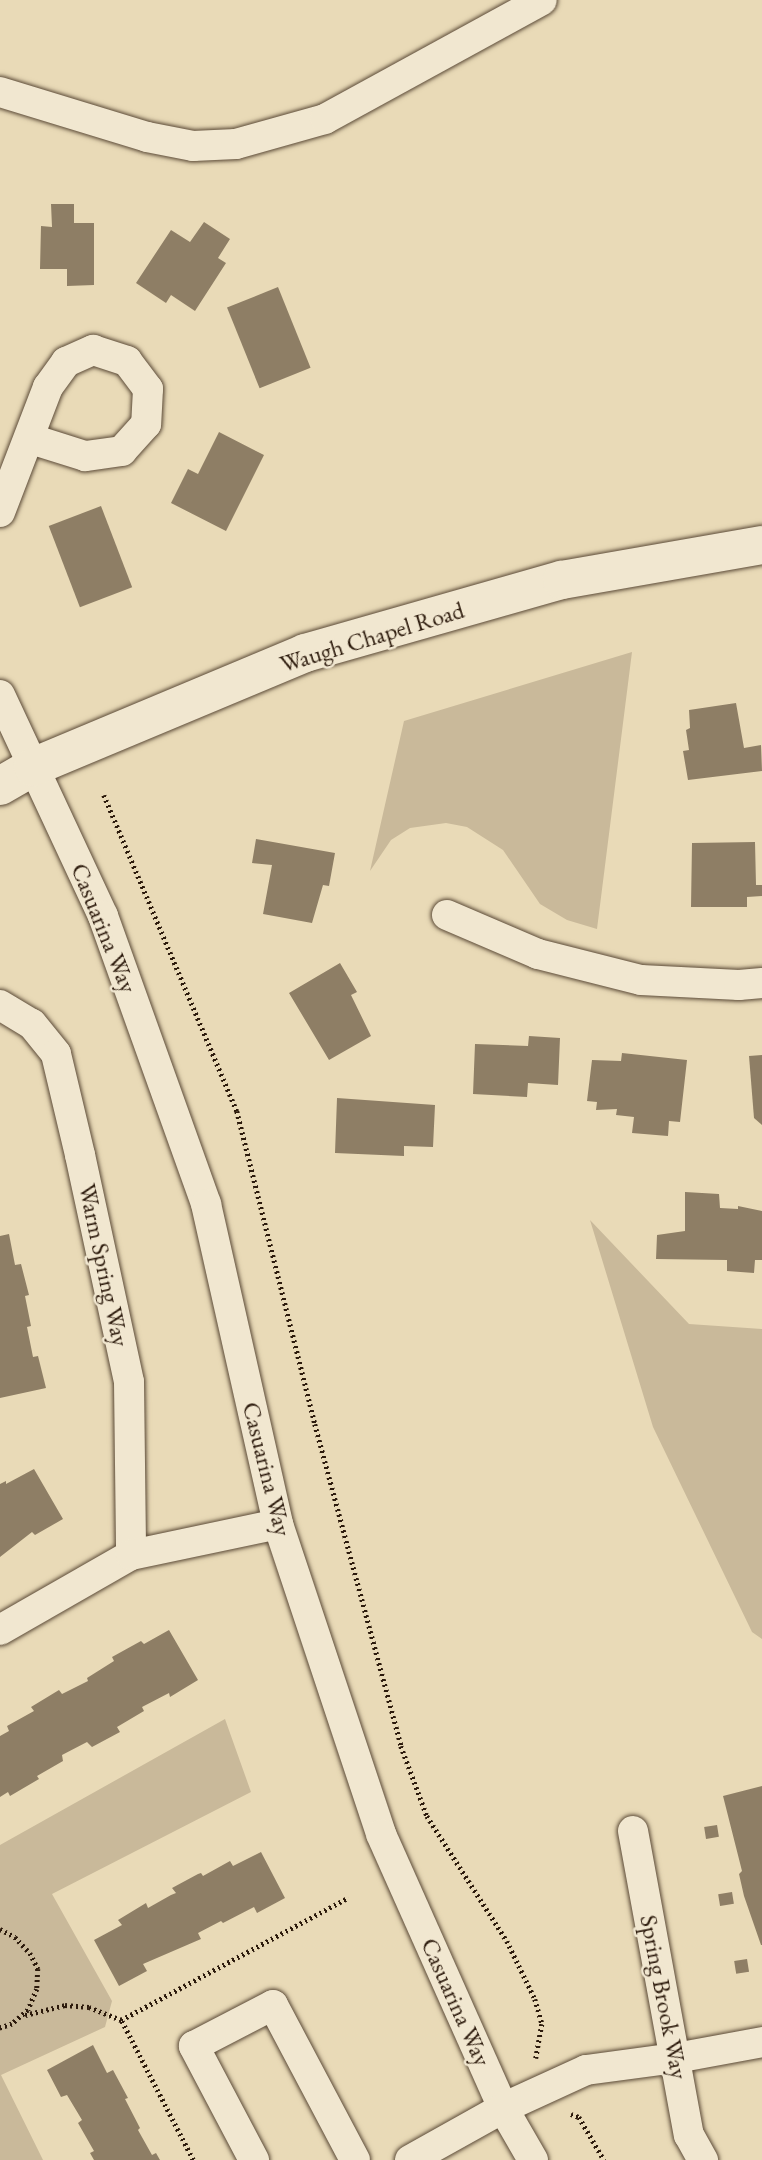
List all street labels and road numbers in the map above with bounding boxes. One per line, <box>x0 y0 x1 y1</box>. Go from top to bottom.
street label: Waugh Chapel Road <box>276 595 468 679</box>
street label: Casuarina Way <box>65 859 143 997</box>
street label: Warm Spring Way <box>73 1181 135 1349</box>
street label: Casuarina Way <box>236 1399 298 1539</box>
street label: Spring Brook Way <box>634 1913 694 2081</box>
street label: Casuarina Way <box>415 1934 497 2070</box>

